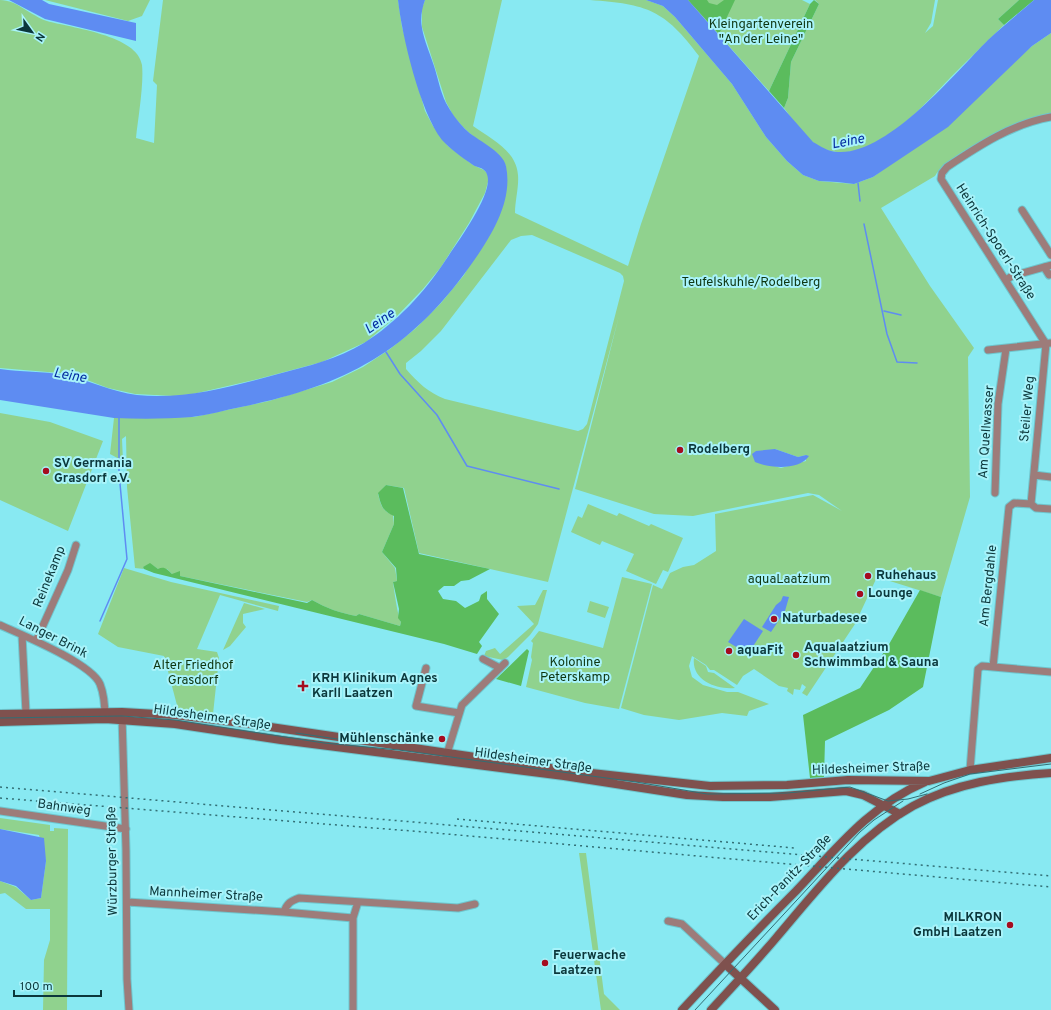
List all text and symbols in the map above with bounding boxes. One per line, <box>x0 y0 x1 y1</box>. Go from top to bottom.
north arrow <box>12 12 52 52</box>
park label: Kleingartenverein "An der Leine" <box>709 17 813 48</box>
text: N <box>32 30 48 44</box>
water label: Leine <box>830 130 867 153</box>
street label: Heinrich-Spoerl-Straße <box>951 181 1039 303</box>
park label: Teufelskuhle/Rodelberg <box>682 275 820 291</box>
water label: Leine <box>362 305 399 338</box>
water label: Leine <box>52 365 89 387</box>
street label: Steiler Weg <box>1017 375 1039 443</box>
street label: Am Quellwasser <box>976 385 998 479</box>
place label: Rodelberg <box>688 442 750 458</box>
marker: Rodelberg <box>675 445 685 455</box>
place label: SV Germania Grasdorf e.V. <box>54 456 132 487</box>
marker: SV Germania Grasdorf e.V. <box>41 466 51 476</box>
street label: Reinekamp <box>30 544 70 610</box>
street label: Am Bergdahle <box>977 544 1001 628</box>
place label: Ruhehaus <box>876 568 937 584</box>
marker: Ruhehaus <box>863 571 873 581</box>
park label: aquaLaatzium <box>748 572 830 588</box>
place label: Lounge <box>868 586 913 602</box>
marker: Lounge <box>855 589 865 599</box>
place label: Naturbadesee <box>782 611 867 627</box>
street label: Langer Brink <box>16 614 90 662</box>
marker: Naturbadesee <box>769 614 779 624</box>
place label: Aqualaatzium Schwimmbad & Sauna <box>804 640 939 671</box>
place label: aquaFit <box>737 643 783 659</box>
marker: aquaFit <box>724 646 734 656</box>
marker: Aqualaatzium Schwimmbad & Sauna <box>791 650 801 660</box>
park label: Kolonine Peterskamp <box>540 655 610 686</box>
park label: Alter Friedhof Grasdorf <box>153 658 234 689</box>
place label: KRH Klinikum Agnes Karll Laatzen <box>312 671 438 702</box>
marker: KRH Klinikum Agnes Karll Laatzen <box>297 680 309 692</box>
street label: Hildesheimer Straße <box>152 702 272 734</box>
place label: Mühlenschänke <box>339 731 434 747</box>
marker: Mühlenschänke <box>437 734 447 744</box>
street label: Hildesheimer Straße <box>473 745 593 777</box>
street label: Hildesheimer Straße <box>812 759 930 779</box>
street label: Bahnweg <box>36 796 92 820</box>
street label: Würzburger Straße <box>104 806 122 916</box>
street label: Erich-Panitz-Straße <box>744 831 836 925</box>
street label: Mannheimer Straße <box>149 884 263 906</box>
place label: MILKRON GmbH Laatzen <box>913 910 1002 941</box>
marker: MILKRON GmbH Laatzen <box>1005 920 1015 930</box>
place label: Feuerwache Laatzen <box>553 948 626 979</box>
marker: Feuerwache Laatzen <box>540 958 550 968</box>
scale bar <box>14 972 101 998</box>
text: 100 m <box>20 979 53 995</box>

